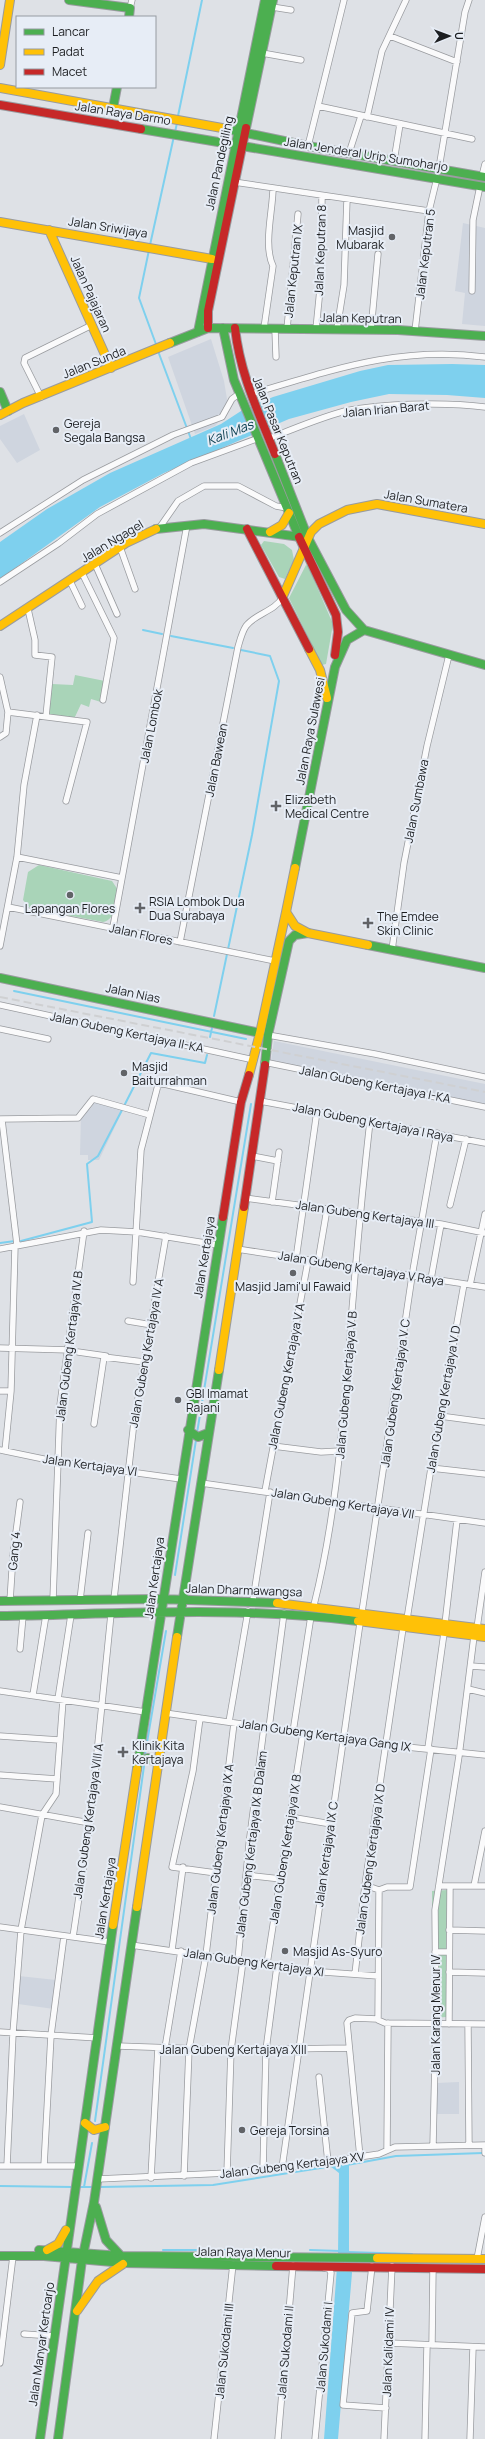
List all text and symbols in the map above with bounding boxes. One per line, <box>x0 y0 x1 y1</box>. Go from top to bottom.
legend <box>16 16 156 88</box>
north arrow <box>429 16 469 56</box>
text: Lancar <box>52 23 90 40</box>
text: U <box>452 32 467 40</box>
text: Padat <box>52 43 84 60</box>
text: Macet <box>52 63 87 80</box>
street label: Jalan Raya Darmo <box>74 97 172 129</box>
street label: Jalan Pandegiling <box>201 114 237 212</box>
street label: Jalan Jenderal Urip Sumoharjo <box>283 133 449 175</box>
street label: Jalan Keputran 8 <box>310 204 330 296</box>
street label: Jalan Keputran 5 <box>411 208 439 300</box>
street label: Jalan Sriwijaya <box>67 212 149 242</box>
place label: Masjid Mubarak <box>336 222 385 253</box>
street label: Jalan Keputran IX <box>280 223 306 319</box>
marker: Masjid Mubarak <box>387 232 397 242</box>
street label: Jalan Pajajaran <box>67 253 115 335</box>
street label: Jalan Keputran <box>320 309 402 327</box>
street label: Jalan Sunda <box>60 342 128 382</box>
street label: Jalan Pasar Keputran <box>249 374 307 486</box>
street label: Jalan Irian Barat <box>342 397 430 421</box>
water label: Kali Mas <box>204 414 257 449</box>
place label: Gereja Segala Bangsa <box>64 415 145 446</box>
marker: Gereja Segala Bangsa <box>51 425 61 435</box>
street label: Jalan Sumatera <box>383 485 469 517</box>
street label: Jalan Ngagel <box>78 516 146 566</box>
street label: Jalan Raya Sulawesi <box>291 676 329 786</box>
street label: Jalan Lombok <box>136 687 167 764</box>
street label: Jalan Bawean <box>201 722 231 798</box>
street label: Jalan Sumbawa <box>400 758 432 844</box>
place label: Elizabeth Medical Centre <box>285 791 369 822</box>
marker: Elizabeth Medical Centre <box>270 800 282 812</box>
marker: Lapangan Flores <box>65 890 75 900</box>
place label: RSIA Lombok Dua Dua Surabaya <box>149 893 245 924</box>
place label: Lapangan Flores <box>25 900 115 917</box>
marker: RSIA Lombok Dua Dua Surabaya <box>134 902 146 914</box>
place label: The Emdee Skin Clinic <box>377 908 439 939</box>
marker: The Emdee Skin Clinic <box>362 917 374 929</box>
street label: Jalan Flores <box>108 919 174 949</box>
street label: Jalan Nias <box>104 979 162 1007</box>
street label: Jalan Gubeng Kertajaya II-KA <box>49 1007 206 1057</box>
place label: Masjid Baiturrahman <box>132 1058 207 1089</box>
street label: Jalan Gubeng Kertajaya I-KA <box>298 1061 453 1107</box>
marker: Masjid Baiturrahman <box>119 1068 129 1078</box>
street label: Jalan Gubeng Kertajaya I Raya <box>291 1098 455 1146</box>
street label: Jalan Gubeng Kertajaya III <box>295 1196 435 1232</box>
street label: Jalan Kertajaya <box>189 1215 219 1299</box>
street label: Jalan Gubeng Kertajaya V Raya <box>277 1246 445 1290</box>
marker: Masjid Jami'ul Fawaid <box>288 1268 298 1278</box>
street label: Jalan Gubeng Kertajaya IV B <box>51 1270 87 1422</box>
street label: Jalan Gubeng Kertajaya IV A <box>124 1277 168 1429</box>
place label: Masjid Jami'ul Fawaid <box>235 1278 351 1295</box>
street label: Jalan Gubeng Kertajaya V A <box>263 1301 309 1451</box>
street label: Jalan Gubeng Kertajaya V B <box>331 1310 361 1460</box>
street label: Jalan Gubeng Kertajaya V C <box>376 1317 414 1468</box>
street label: Jalan Gubeng Kertajaya V D <box>422 1324 464 1474</box>
place label: GBI Imamat Rajani <box>186 1385 249 1416</box>
marker: GBI Imamat Rajani <box>173 1395 183 1405</box>
street label: Jalan Kertajaya VI <box>42 1450 138 1480</box>
street label: Jalan Gubeng Kertajaya VII <box>270 1483 416 1523</box>
street label: Gang 4 <box>4 1531 24 1571</box>
street label: Jalan Kertajaya <box>140 1536 168 1620</box>
street label: Jalan Dharmawangsa <box>185 1579 303 1601</box>
street label: Jalan Gubeng Kertajaya Gang IX <box>238 1715 413 1756</box>
place label: Klinik Kita Kertajaya <box>132 1737 184 1768</box>
street label: Jalan Gubeng Kertajaya VIII A <box>69 1742 107 1900</box>
marker: Klinik Kita Kertajaya <box>117 1746 129 1758</box>
street label: Jalan Gubeng Kertajaya IX B Dalam <box>231 1750 271 1938</box>
street label: Jalan Gubeng Kertajaya IX A <box>202 1762 238 1915</box>
street label: Jalan Gubeng Kertajaya IX B <box>265 1773 305 1925</box>
street label: Jalan Gubeng Kertajaya IX D <box>351 1783 389 1935</box>
street label: Jalan Kertajaya IX C <box>310 1800 342 1908</box>
street label: Jalan Kertajaya <box>90 1856 120 1940</box>
place label: Masjid As-Syuro <box>293 1943 382 1960</box>
street label: Jalan Gubeng Kertajaya XI <box>183 1944 325 1980</box>
marker: Masjid As-Syuro <box>280 1946 290 1956</box>
street label: Jalan Karang Menur IV <box>427 1954 444 2075</box>
street label: Jalan Gubeng Kertajaya XIII <box>160 2041 306 2058</box>
place label: Gereja Torsina <box>250 2122 329 2139</box>
marker: Gereja Torsina <box>237 2125 247 2135</box>
street label: Jalan Gubeng Kertajaya XV <box>219 2148 366 2182</box>
street label: Jalan Raya Menur <box>195 2243 292 2261</box>
street label: Jalan Manyar Kertoarjo <box>24 2281 58 2407</box>
street label: Jalan Sukodami I <box>312 2301 336 2393</box>
street label: Jalan Sukodami III <box>211 2302 237 2400</box>
street label: Jalan Sukodami II <box>272 2305 298 2399</box>
street label: Jalan Kalidami IV <box>378 2306 398 2397</box>

